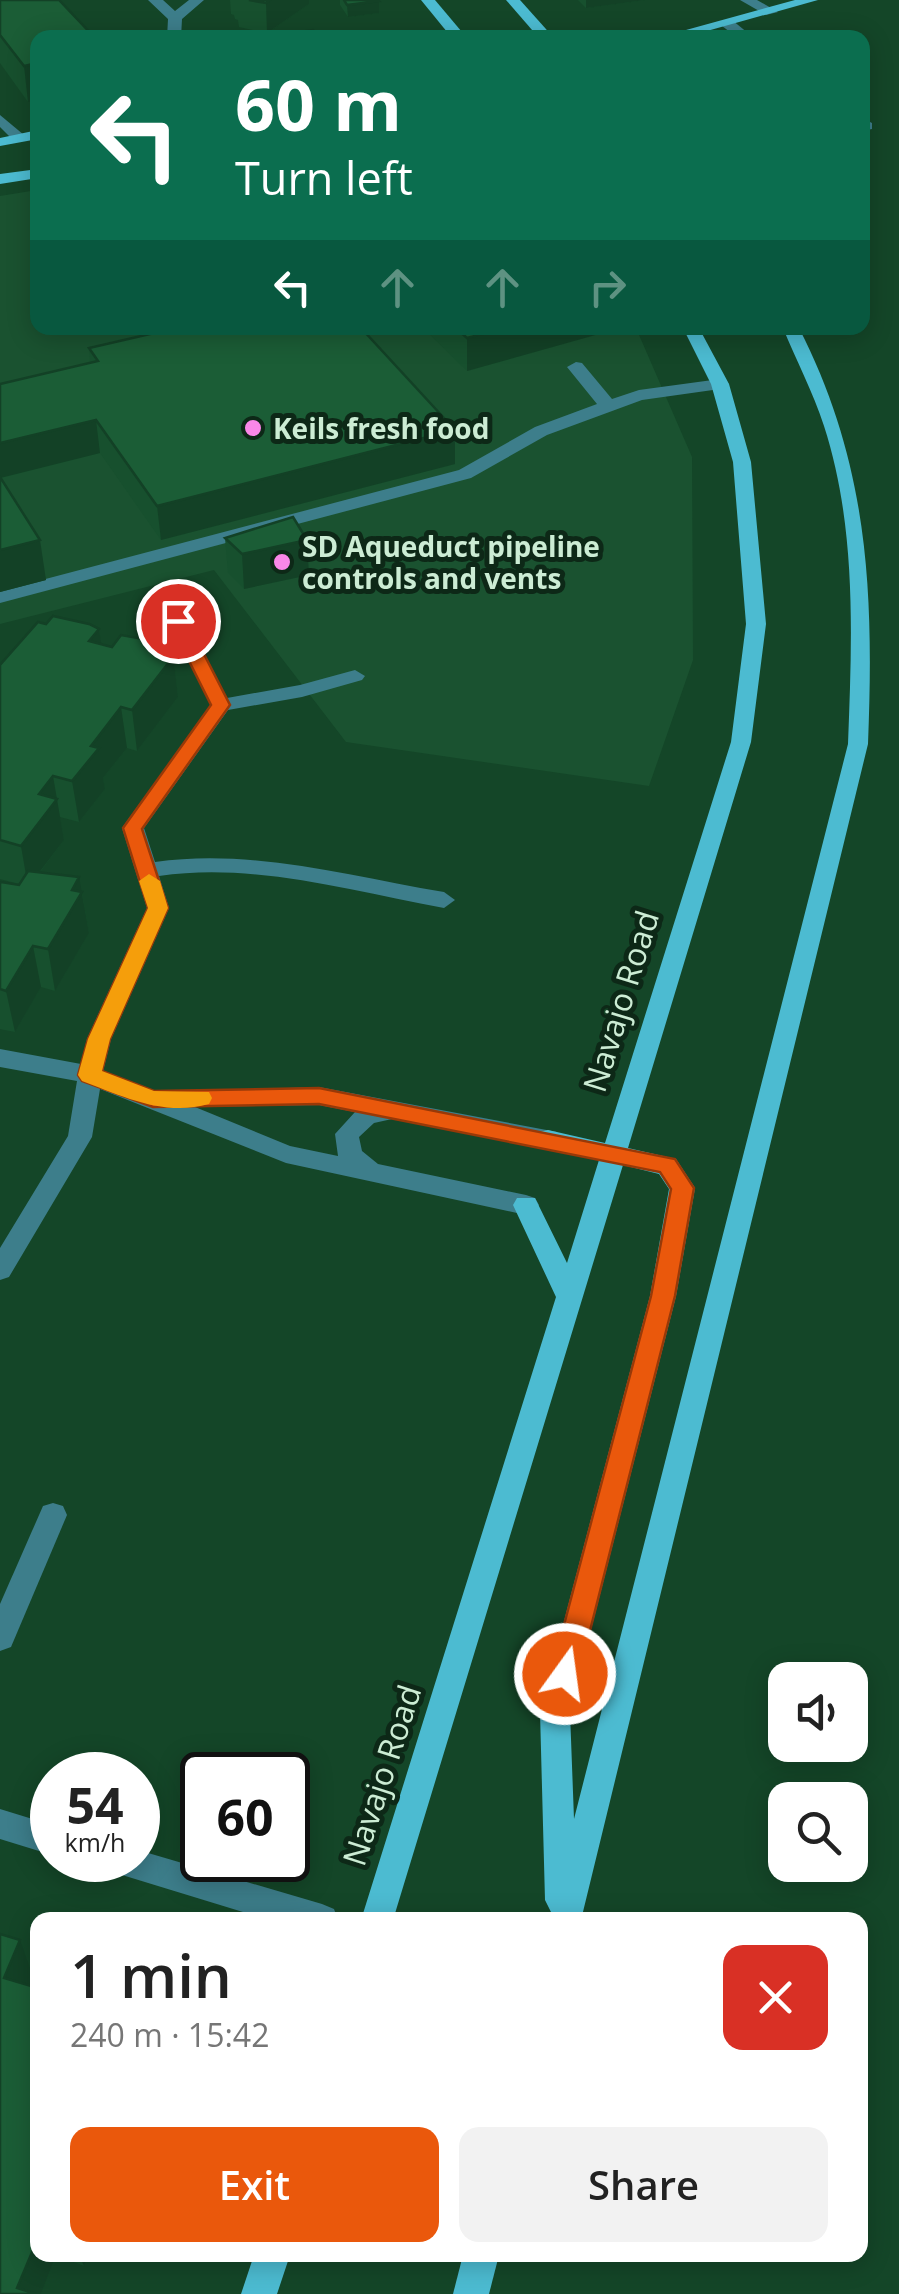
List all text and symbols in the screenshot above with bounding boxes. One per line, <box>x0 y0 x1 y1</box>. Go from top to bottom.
text: 60 m <box>235 56 402 152</box>
icon: left <box>70 70 200 200</box>
text: Turn left <box>235 147 413 208</box>
icon: left <box>265 260 320 315</box>
icon: ahead <box>370 260 425 315</box>
icon: ahead <box>475 260 530 315</box>
icon: right <box>580 260 635 315</box>
place label: Keils fresh food <box>273 409 489 447</box>
marker: Keils fresh food <box>242 417 264 439</box>
place label: SD Aqueduct pipeline controls and vents <box>302 527 600 597</box>
marker: SD Aqueduct pipeline controls and vents <box>271 551 293 573</box>
pin <box>136 579 221 664</box>
icon: arrive <box>151 594 206 649</box>
street label: Navajo Road <box>572 905 668 1097</box>
position arrow <box>513 1622 617 1726</box>
map controls <box>768 1662 868 1882</box>
button: sound <box>768 1662 868 1762</box>
street label: Navajo Road <box>332 1679 430 1871</box>
speed limit sign: 60 <box>180 1752 310 1882</box>
text: 54 <box>66 1771 124 1839</box>
button: search <box>768 1782 868 1882</box>
text: km/h <box>65 1825 125 1859</box>
text: 1 min <box>70 1934 232 2016</box>
button: close <box>723 1945 828 2050</box>
text: 240 m · 15:42 <box>70 2013 269 2056</box>
button: Exit <box>70 2127 439 2242</box>
button: Share <box>459 2127 828 2242</box>

